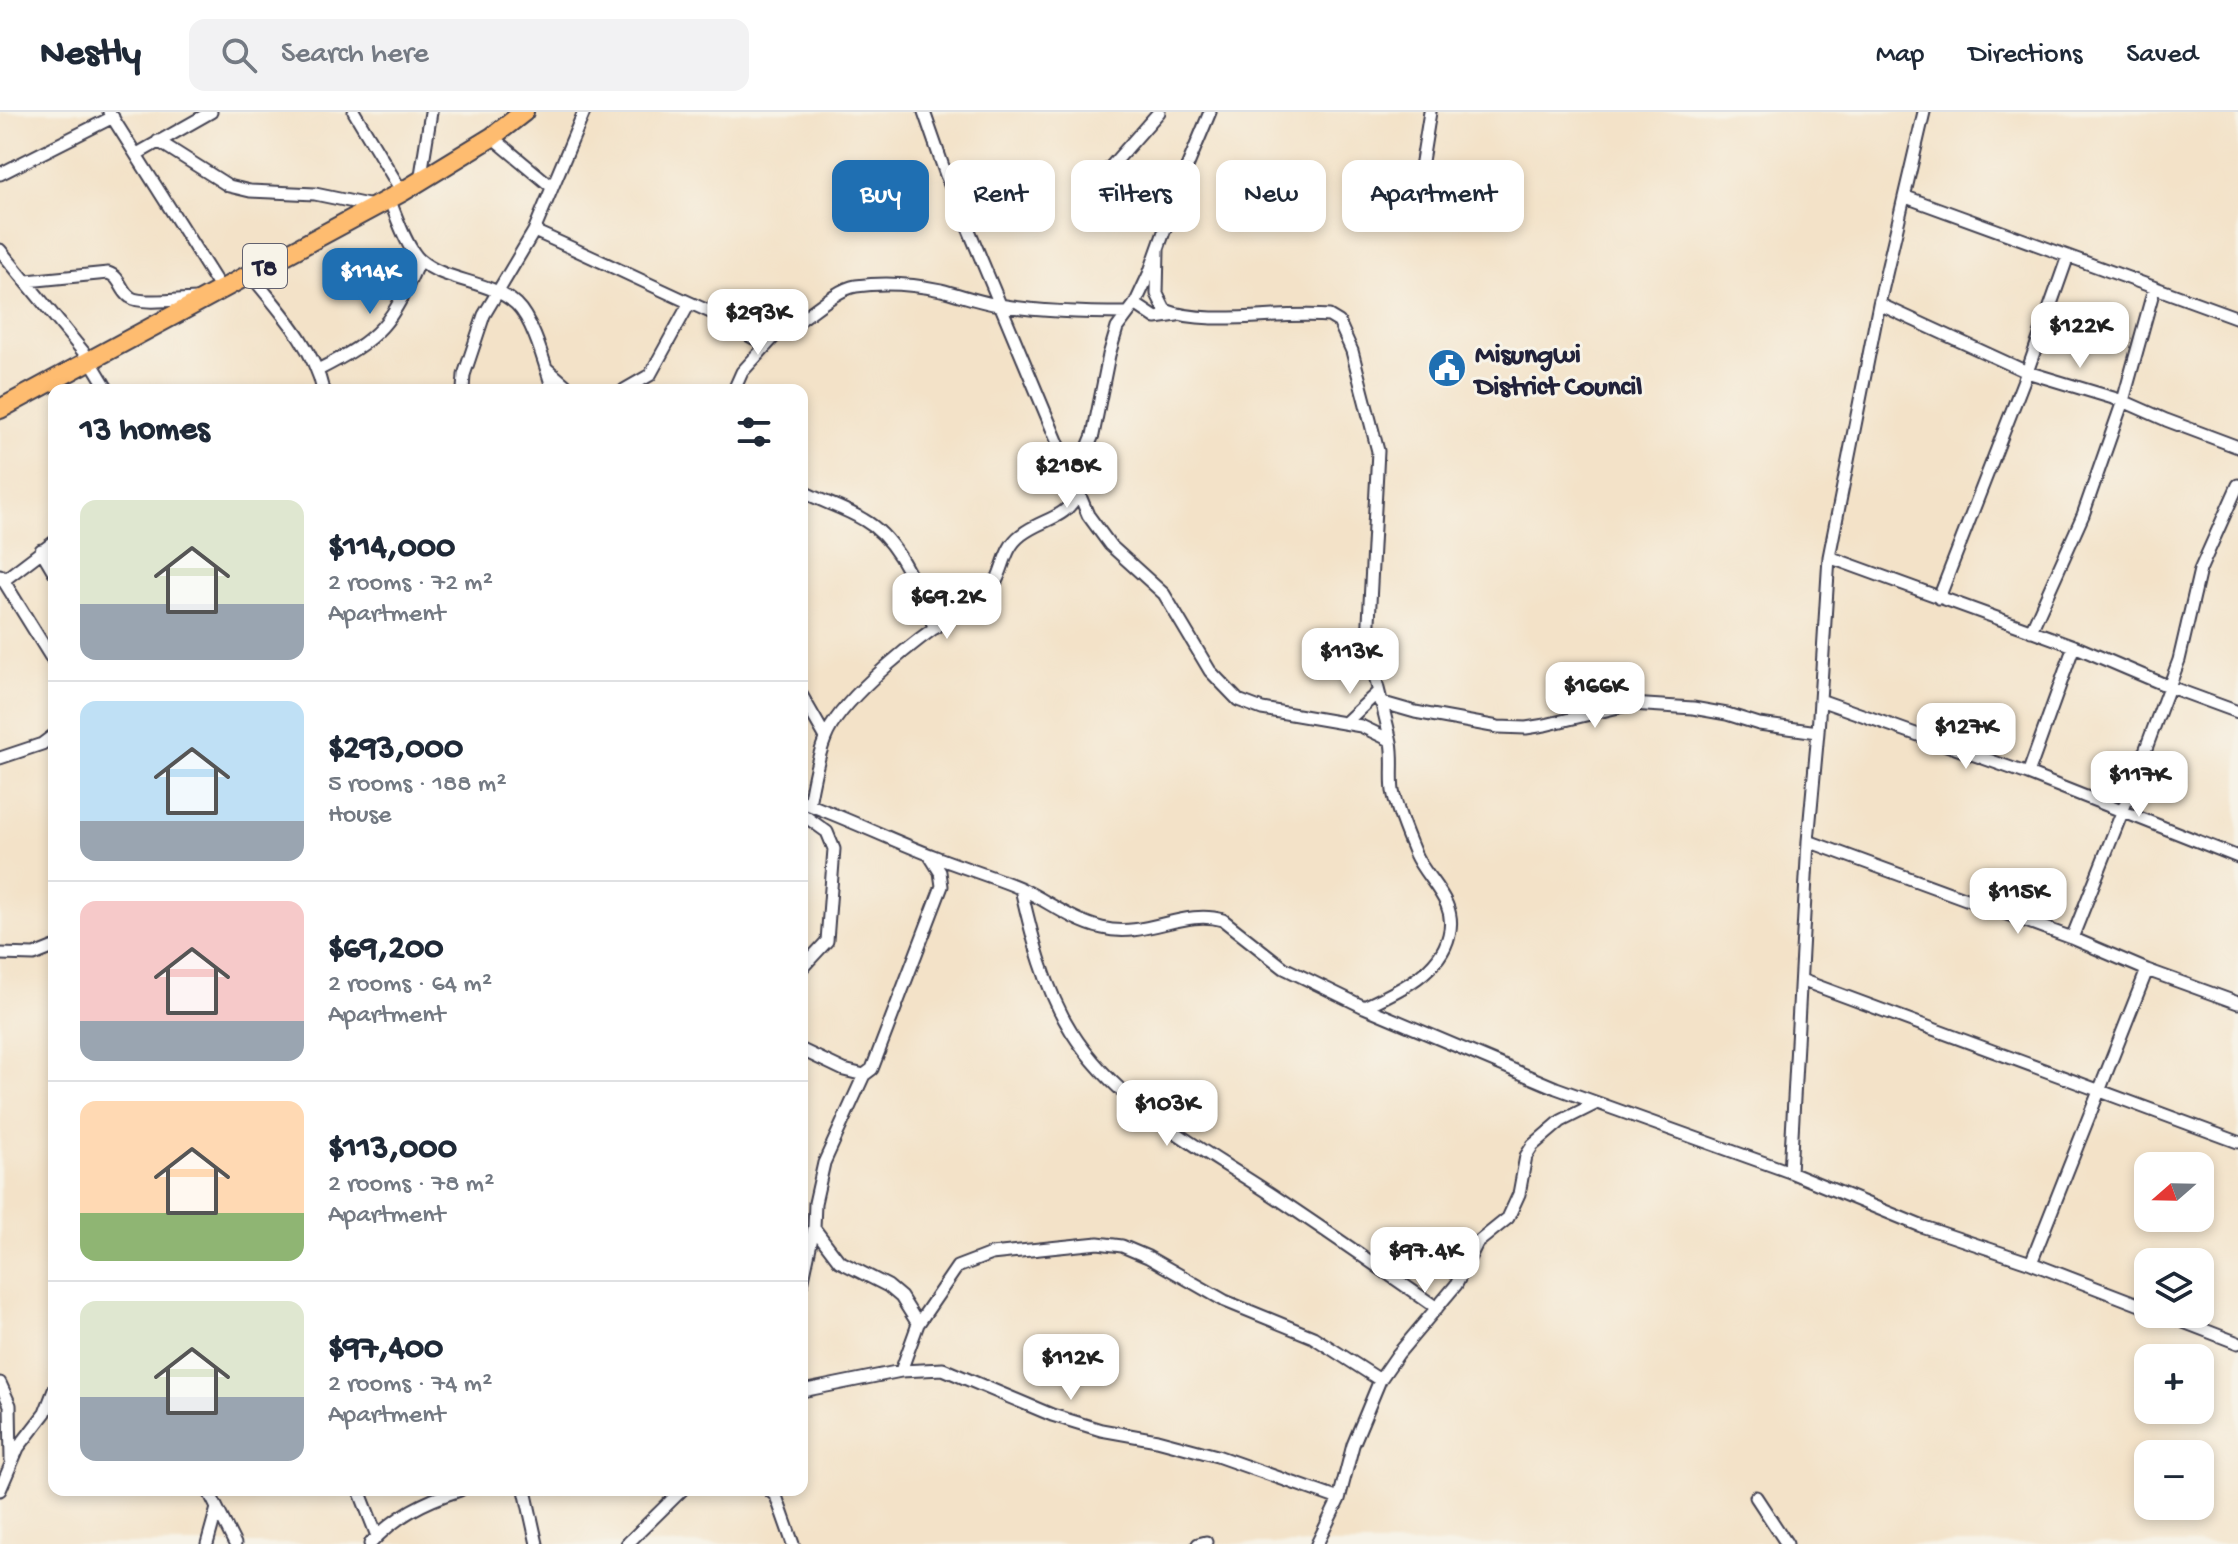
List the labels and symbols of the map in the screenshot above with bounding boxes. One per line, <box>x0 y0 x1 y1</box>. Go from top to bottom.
road number: T8 <box>243 244 287 288</box>
pin: $114K <box>314 248 426 316</box>
pin: $293K <box>702 289 814 357</box>
pin: $122K <box>2024 302 2136 370</box>
place label: Misungwi District Council <box>1472 340 1643 405</box>
public building icon: Misungwi District Council <box>1426 347 1468 389</box>
pin: $218K <box>1011 442 1123 510</box>
pin: $69.2K <box>882 573 1012 641</box>
pin: $113K <box>1294 628 1406 696</box>
pin: $166K <box>1539 662 1651 730</box>
pin: $127K <box>1910 703 2022 771</box>
pin: $117K <box>2083 751 2195 819</box>
pin: $115K <box>1962 868 2074 936</box>
pin: $103K <box>1111 1080 1223 1148</box>
north arrow <box>2134 1152 2214 1232</box>
pin: $97.4K <box>1360 1227 1490 1295</box>
pin: $112K <box>1015 1334 1127 1402</box>

